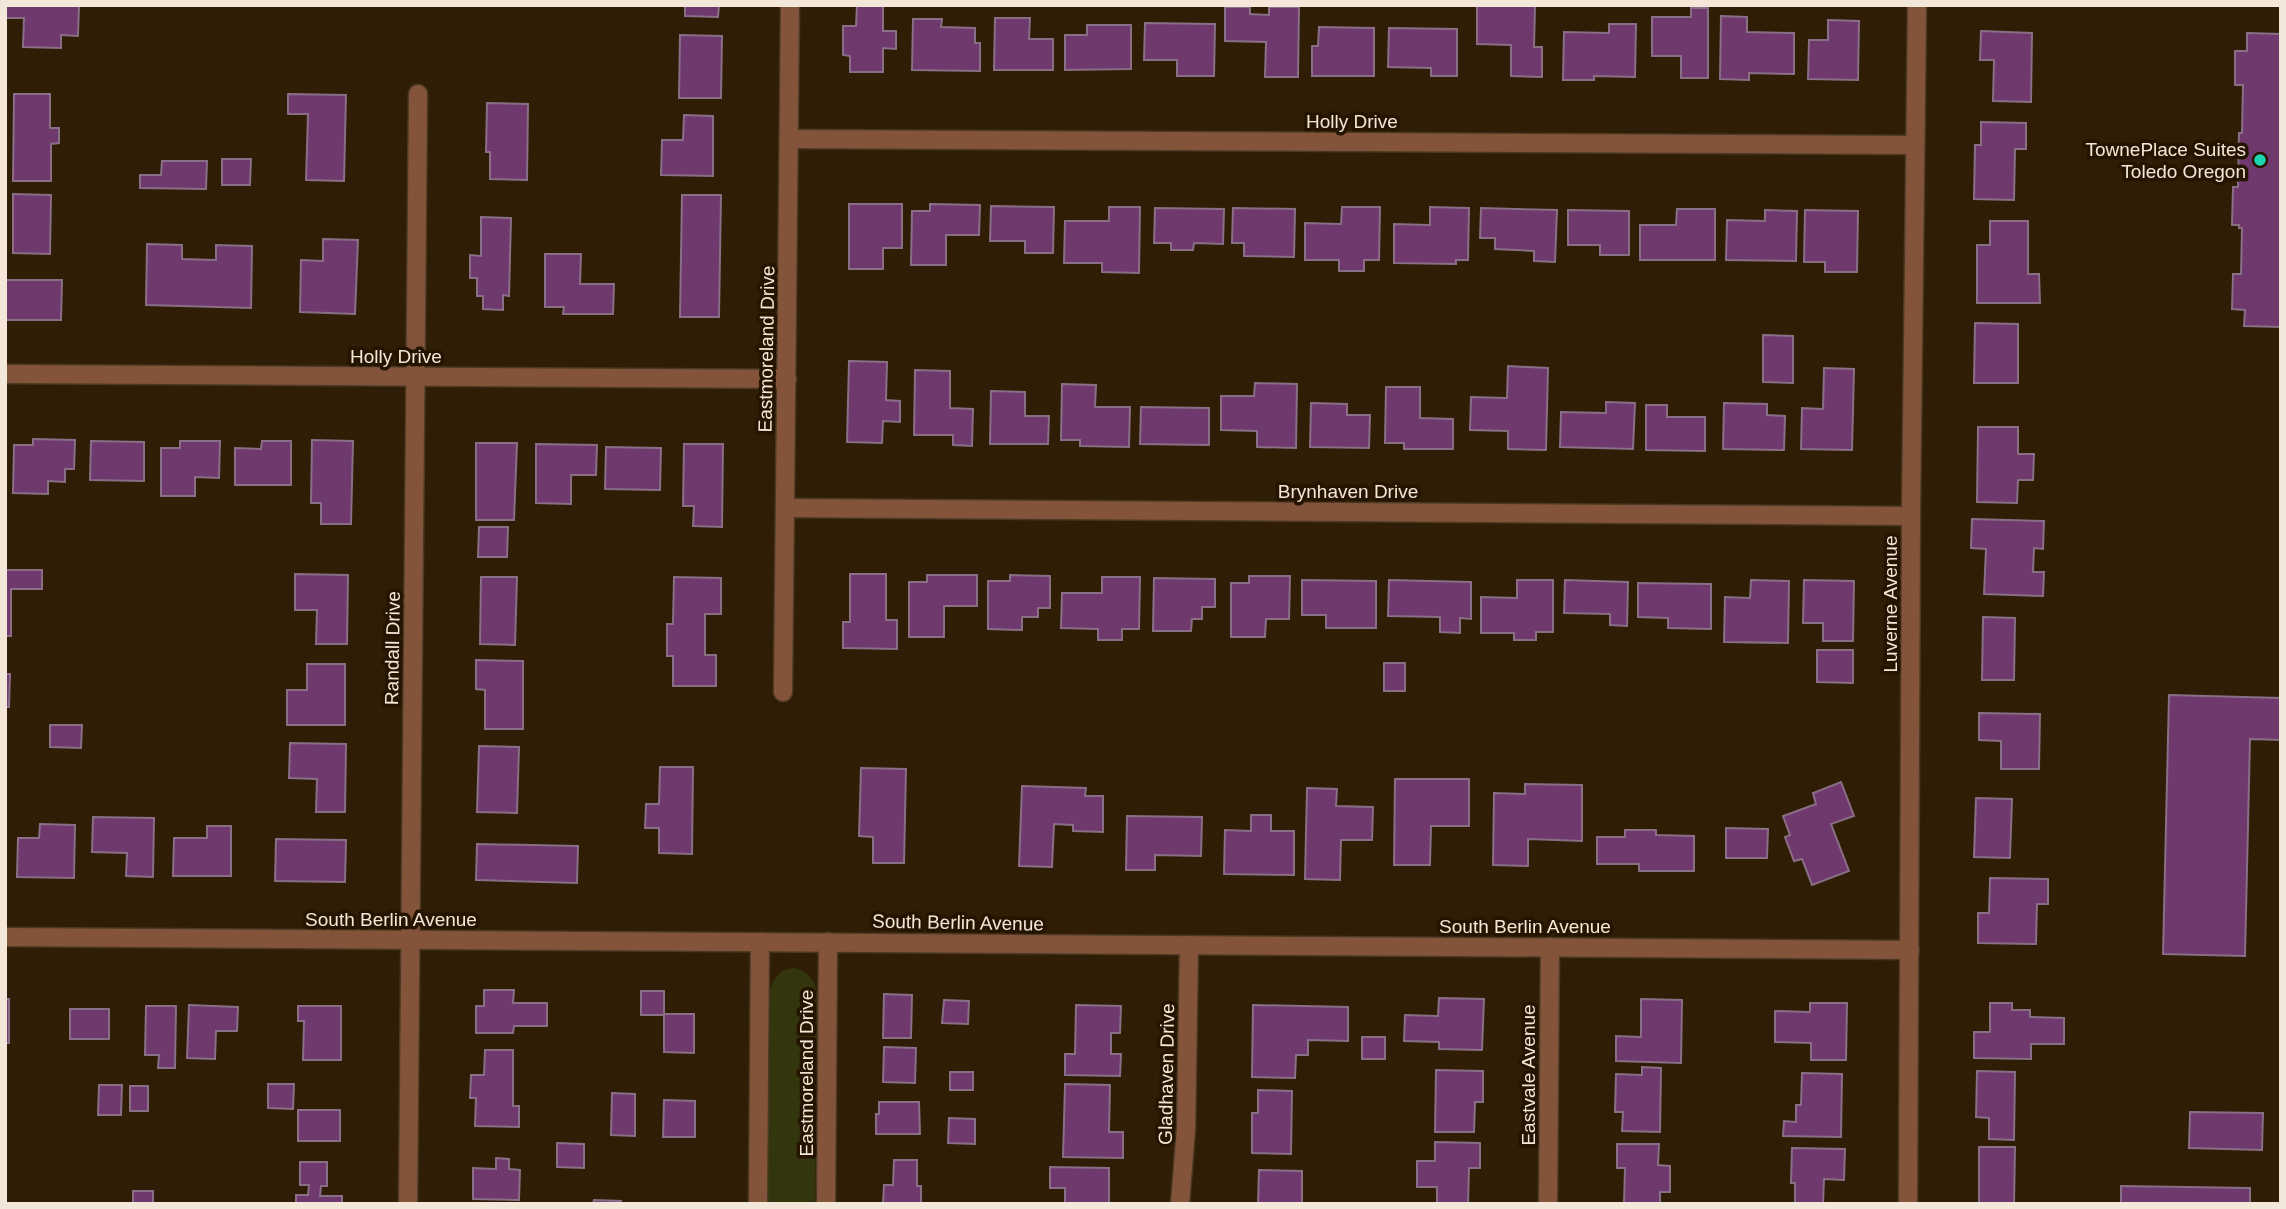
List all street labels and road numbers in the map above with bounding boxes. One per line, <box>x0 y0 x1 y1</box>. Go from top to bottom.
street label: Holly Drive <box>1306 111 1398 132</box>
street label: Eastmoreland Drive <box>755 265 778 433</box>
street label: Holly Drive <box>350 346 442 367</box>
street label: Brynhaven Drive <box>1278 481 1418 502</box>
street label: Luverne Avenue <box>1880 536 1901 673</box>
street label: Randall Drive <box>381 591 404 705</box>
street label: South Berlin Avenue <box>305 909 477 930</box>
street label: South Berlin Avenue <box>872 911 1044 934</box>
street label: South Berlin Avenue <box>1439 916 1611 937</box>
street label: Eastmoreland Drive <box>796 990 817 1156</box>
street label: Gladhaven Drive <box>1155 1003 1178 1145</box>
street label: Eastvale Avenue <box>1518 1004 1539 1146</box>

